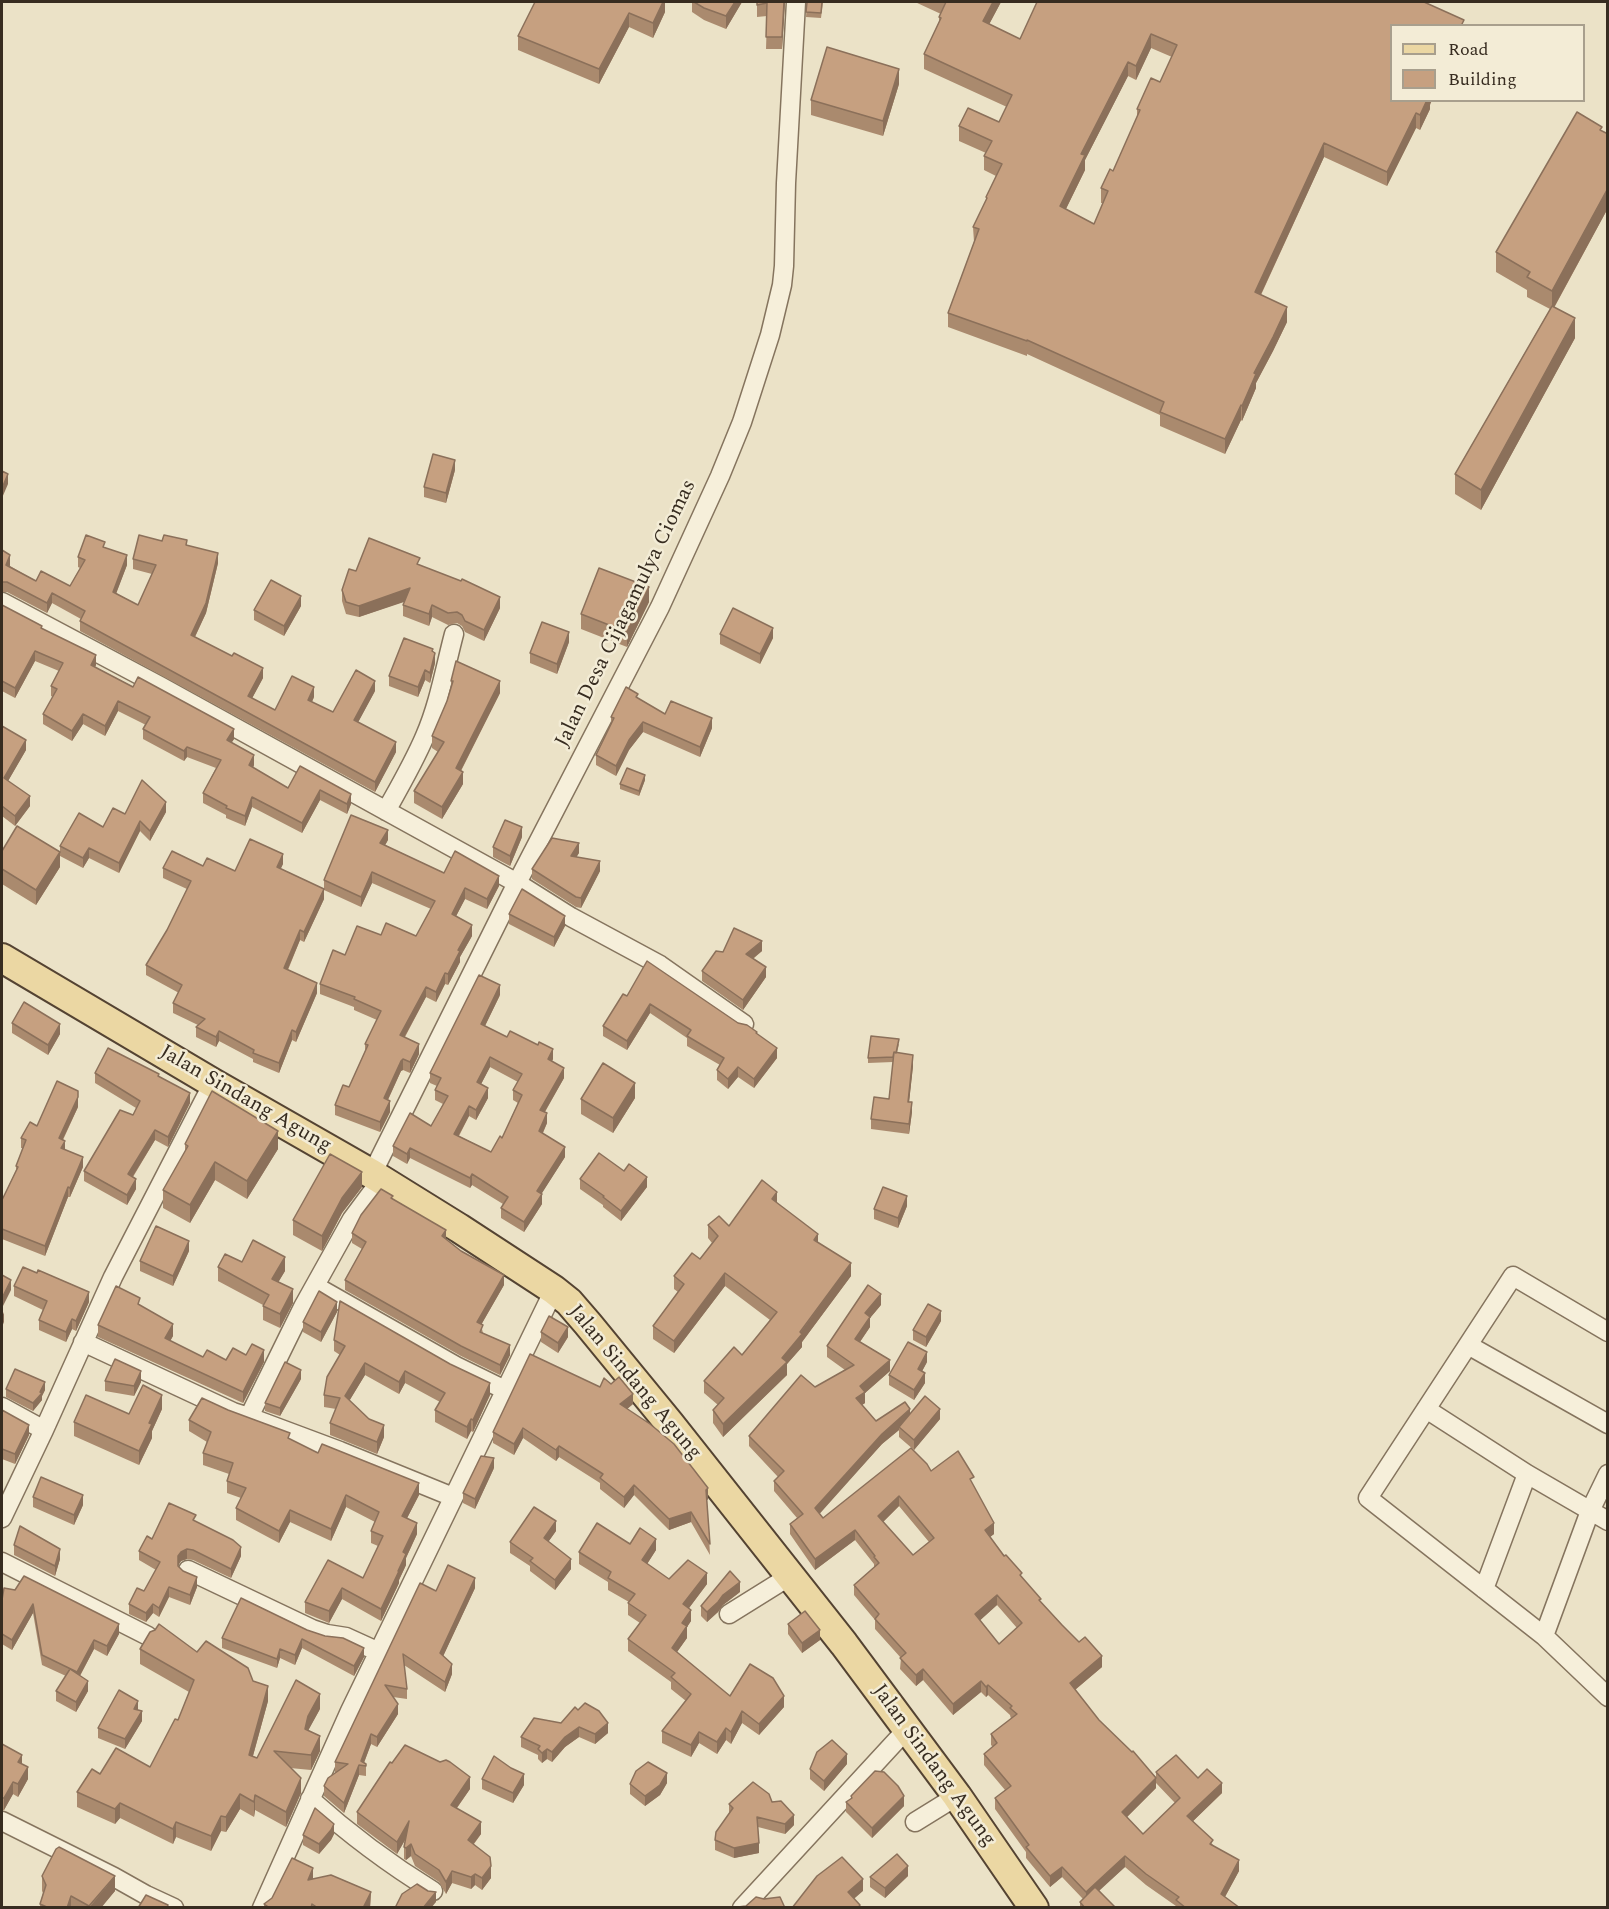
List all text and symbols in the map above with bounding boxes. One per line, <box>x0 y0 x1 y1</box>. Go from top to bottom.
legend <box>1390 24 1585 102</box>
text: Road <box>1448 36 1489 63</box>
text: Building <box>1448 66 1517 93</box>
street label: Jalan Desa Cijagamulya Ciomas <box>551 476 703 752</box>
street label: Jalan Sindang Agung <box>154 1040 336 1160</box>
street label: Jalan Sindang Agung <box>562 1300 706 1466</box>
street label: Jalan Sindang Agung <box>866 1680 1000 1852</box>

